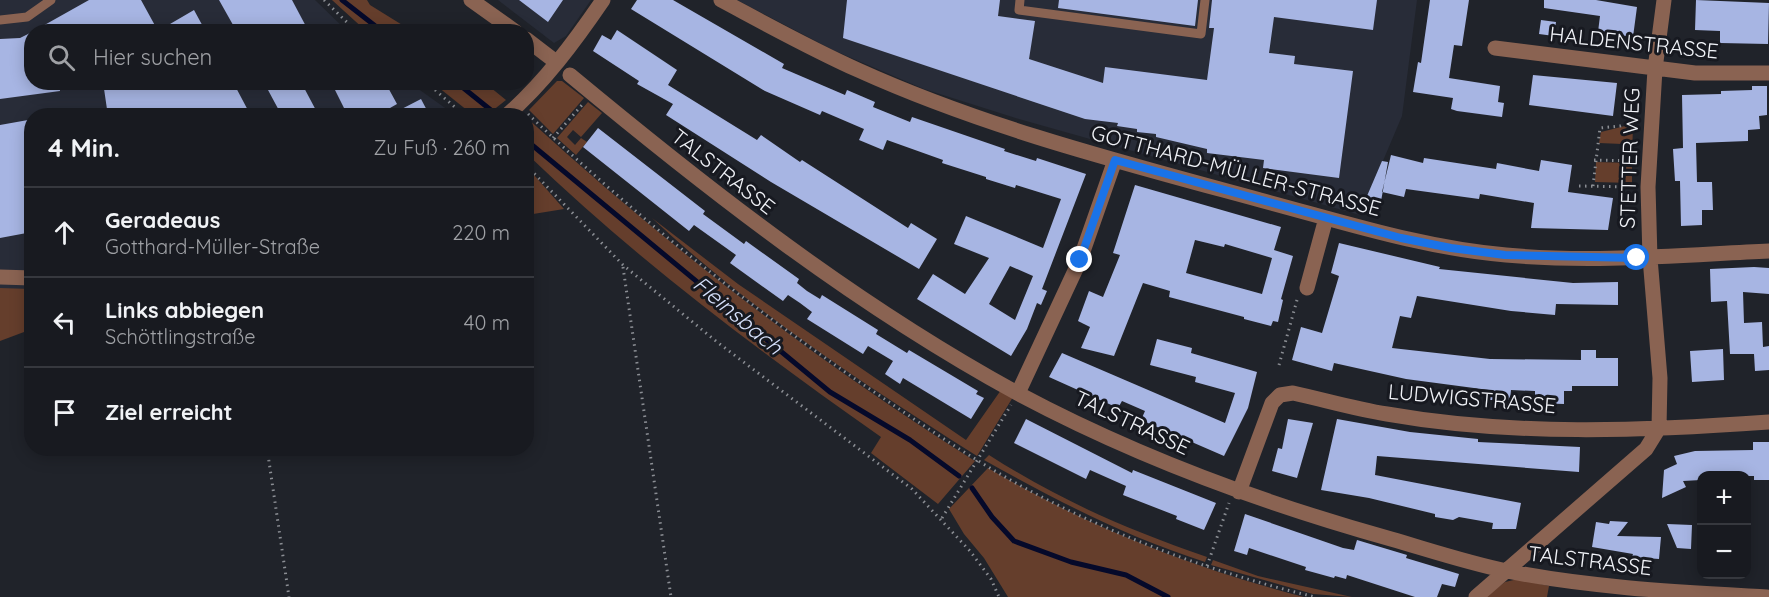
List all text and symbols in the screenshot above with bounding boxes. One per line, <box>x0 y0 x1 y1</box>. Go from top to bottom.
street label: HALDENSTRASSE <box>1548 20 1720 64</box>
search box <box>24 24 534 90</box>
icon: search <box>45 41 78 74</box>
text: Hier suchen <box>93 43 212 71</box>
street label: STETTER WEG <box>1614 87 1644 229</box>
street label: GOTTHARD-MÜLLER-STRASSE <box>1089 119 1384 221</box>
street label: TALSTRASSE <box>667 123 781 220</box>
text: 4 Min. <box>48 131 120 164</box>
text: Zu Fuß · 260 m <box>374 135 510 160</box>
text: Geradeaus <box>105 206 220 234</box>
icon: ahead <box>48 216 81 249</box>
text: 220 m <box>452 220 510 245</box>
text: Gotthard-Müller-Straße <box>105 234 320 259</box>
route start <box>1623 244 1649 270</box>
route end <box>1066 246 1092 272</box>
water label: Fleinsbach <box>688 270 789 361</box>
text: Links abbiegen <box>105 296 264 324</box>
icon: left <box>48 306 81 339</box>
text: 40 m <box>464 310 510 335</box>
text: Schöttlingstraße <box>105 324 255 349</box>
street label: LUDWIGSTRASSE <box>1387 378 1557 418</box>
street label: TALSTRASSE <box>1071 384 1194 460</box>
icon: arrive <box>48 396 81 429</box>
text: Ziel erreicht <box>105 398 233 426</box>
map controls <box>1697 471 1751 579</box>
button: + <box>1697 471 1751 525</box>
button: − <box>1697 525 1751 579</box>
street label: TALSTRASSE <box>1527 540 1653 580</box>

